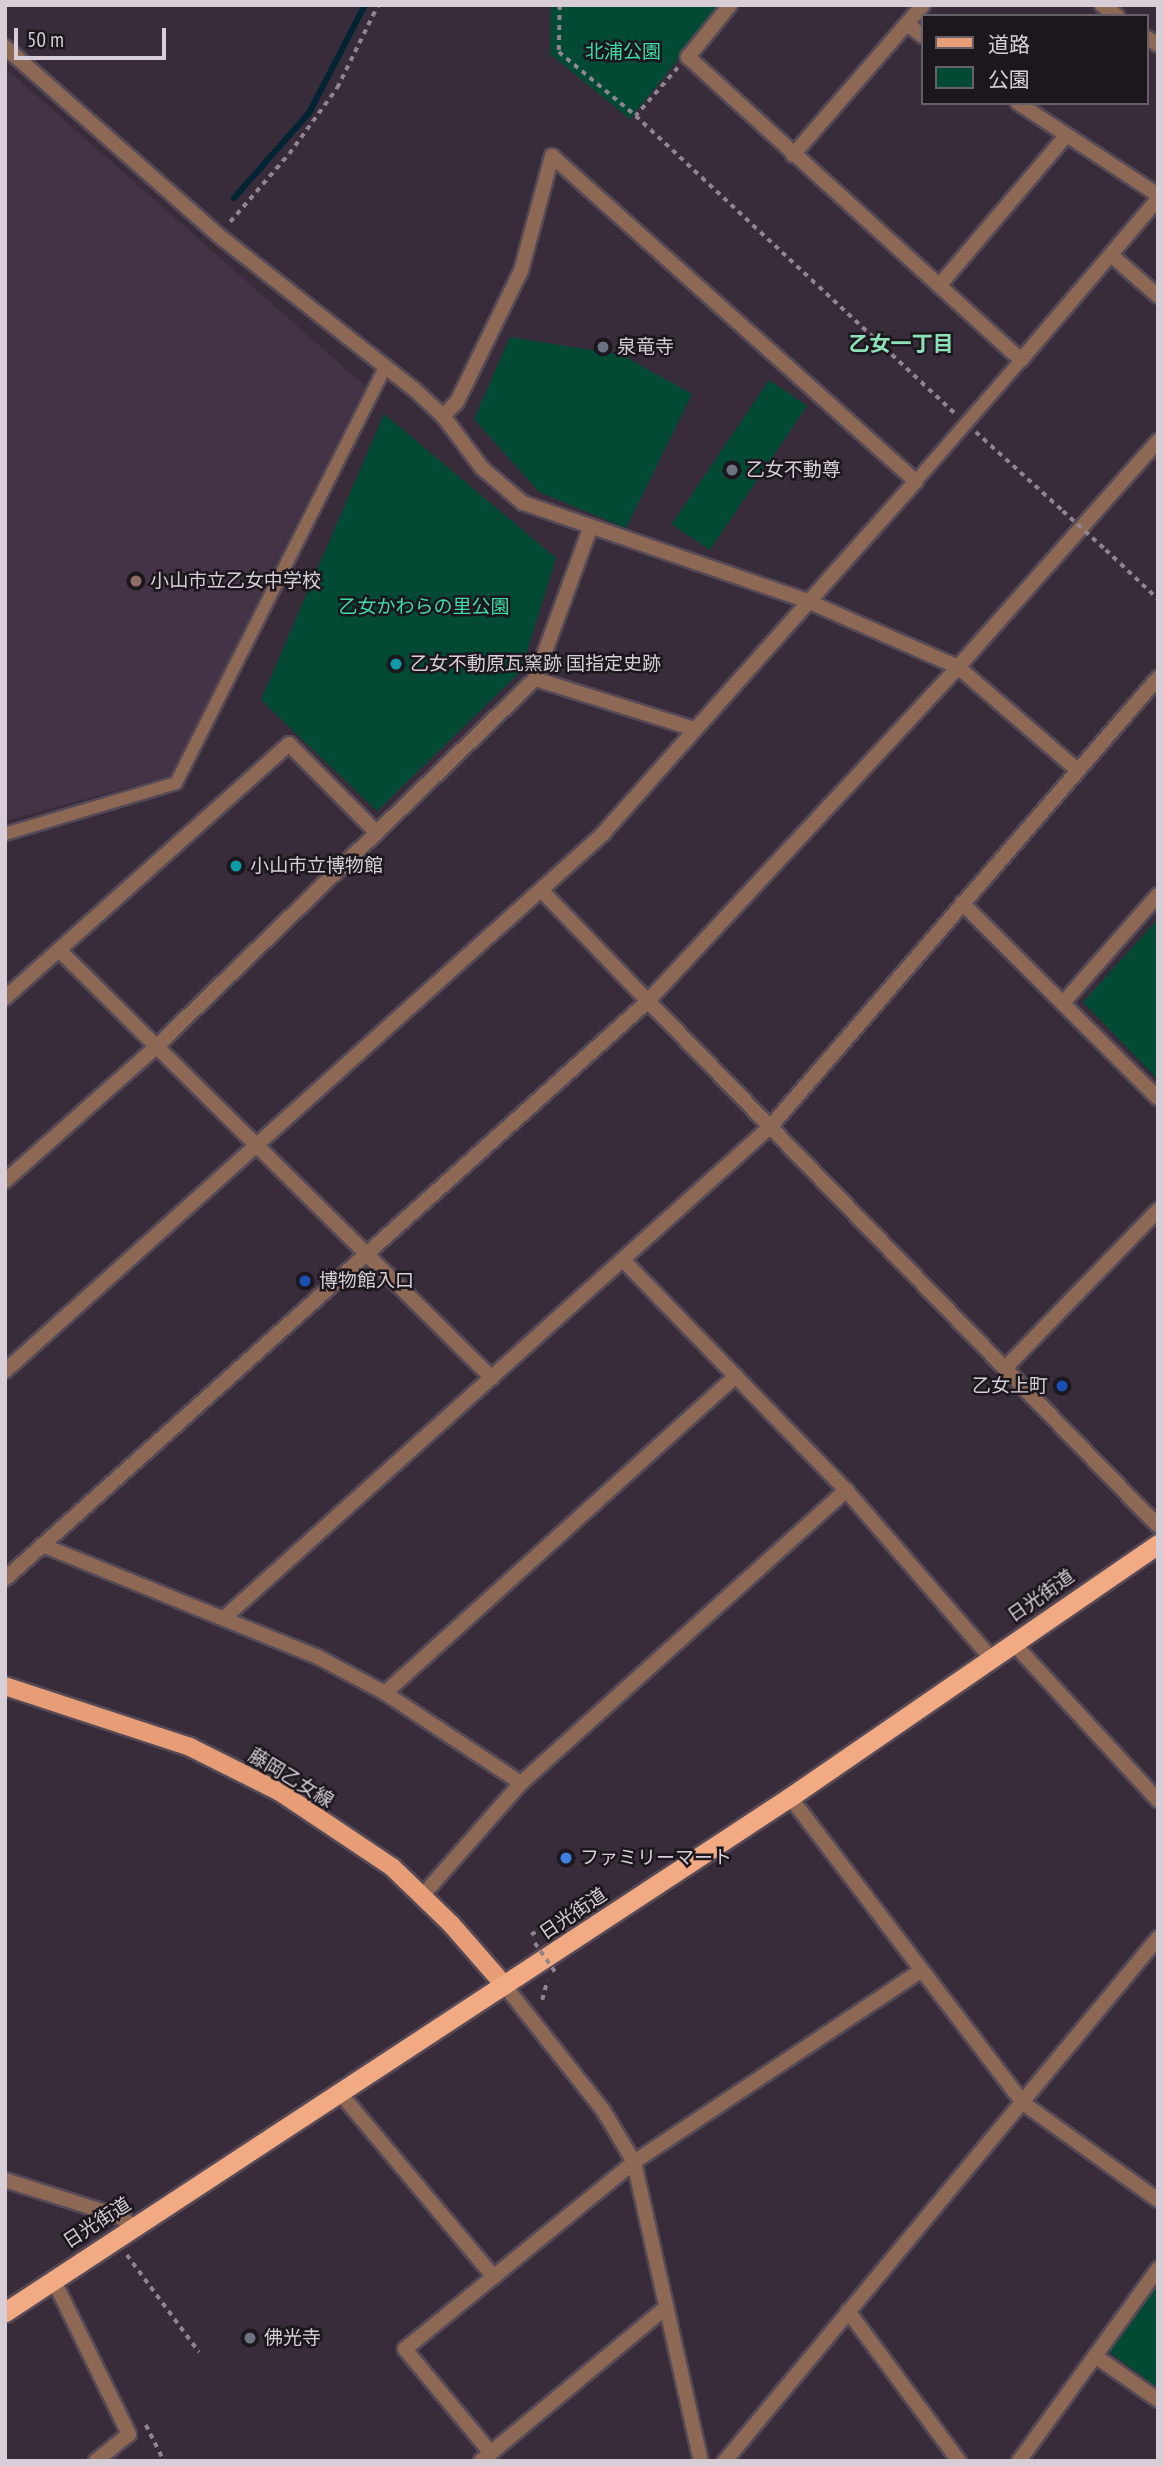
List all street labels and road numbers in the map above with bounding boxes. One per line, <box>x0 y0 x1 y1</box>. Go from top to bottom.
street label: 日光街道 <box>1003 1565 1079 1627</box>
street label: 藤岡乙女線 <box>244 1744 338 1812</box>
street label: 日光街道 <box>535 1883 611 1945</box>
street label: 日光街道 <box>59 2193 135 2253</box>

